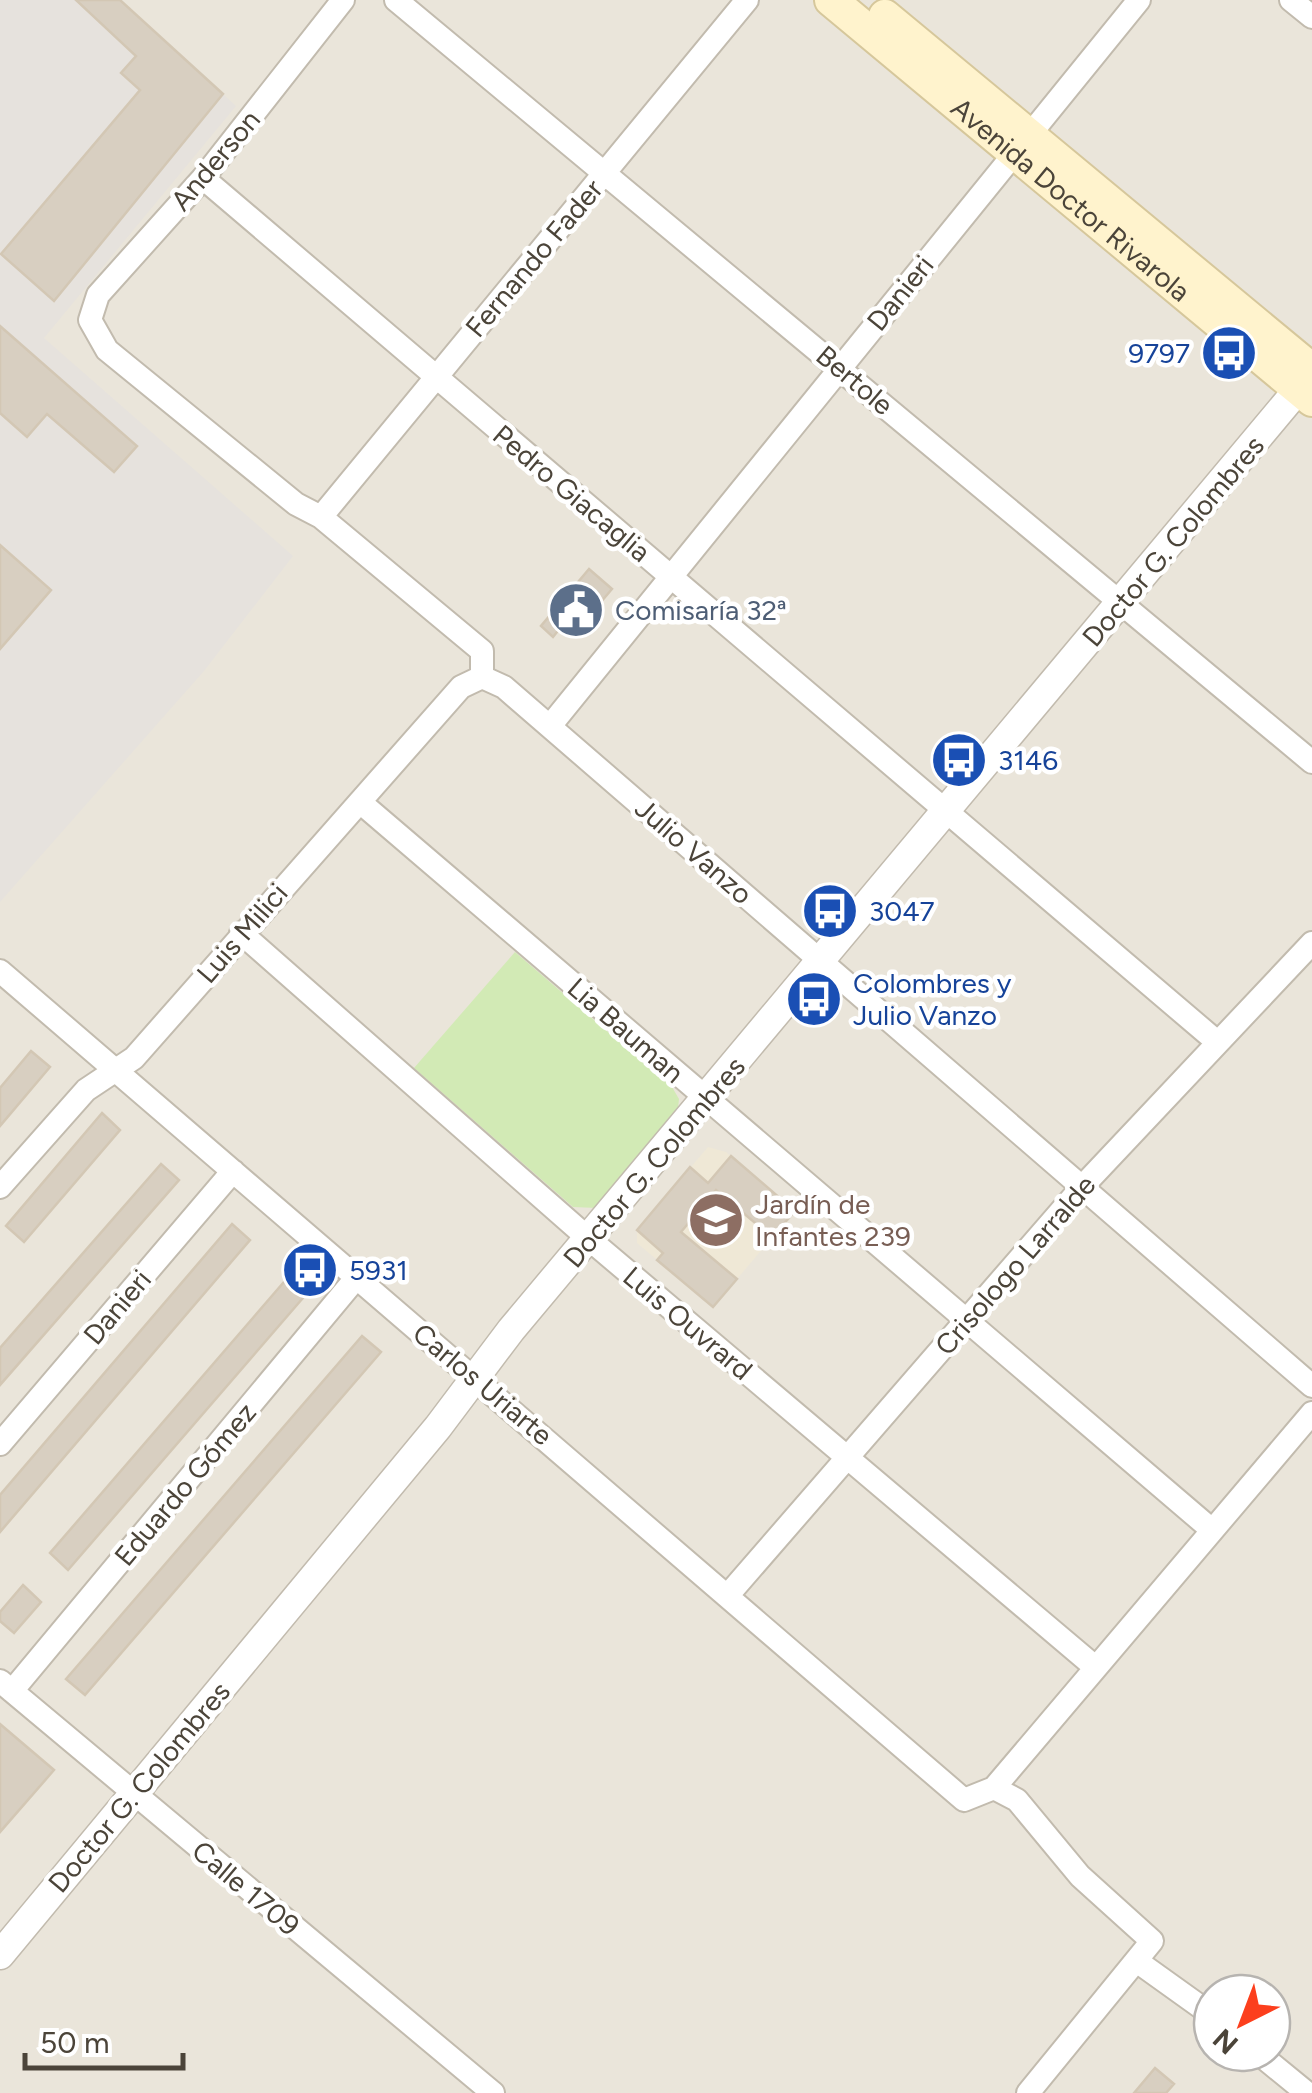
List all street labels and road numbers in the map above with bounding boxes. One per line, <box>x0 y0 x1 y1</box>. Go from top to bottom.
street label: Avenida Doctor Rivarola <box>945 90 1197 309</box>
street label: Anderson <box>163 103 267 217</box>
street label: Fernando Fader <box>458 172 610 344</box>
street label: Danieri <box>859 249 941 337</box>
street label: Bertole <box>810 338 900 422</box>
street label: Pedro Giacaglia <box>486 417 658 569</box>
street label: Doctor G. Colombres <box>1075 429 1271 653</box>
street label: Julio Vanzo <box>628 791 760 911</box>
street label: Luis Milici <box>189 876 295 990</box>
street label: Lia Bauman <box>561 970 691 1090</box>
street label: Doctor G. Colombres <box>556 1050 752 1274</box>
street label: Crisologo Larralde <box>928 1168 1102 1362</box>
street label: Luis Ouvrard <box>616 1259 760 1387</box>
street label: Danieri <box>76 1263 158 1351</box>
street label: Carlos Uriarte <box>406 1316 560 1452</box>
street label: Eduardo Gómez <box>107 1396 263 1572</box>
street label: Doctor G. Colombres <box>41 1675 237 1899</box>
street label: Calle 1709 <box>186 1833 306 1943</box>

